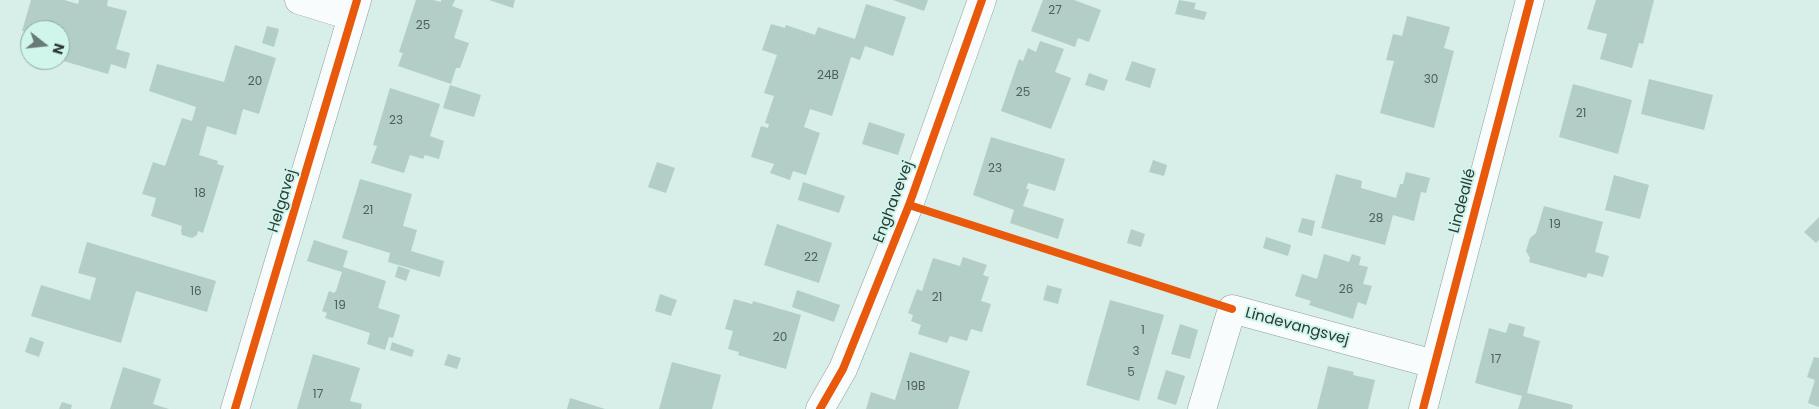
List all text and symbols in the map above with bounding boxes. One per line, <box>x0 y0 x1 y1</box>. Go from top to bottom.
house number: 27 <box>1048 4 1062 18</box>
house number: 25 <box>416 19 430 33</box>
north arrow <box>20 20 70 70</box>
text: N <box>47 41 70 57</box>
house number: 24B <box>817 69 839 83</box>
house number: 30 <box>1424 73 1438 87</box>
house number: 20 <box>248 75 262 89</box>
house number: 25 <box>1016 86 1030 100</box>
house number: 21 <box>1576 107 1586 121</box>
house number: 23 <box>389 114 403 128</box>
street label: Enghavevej <box>870 158 918 246</box>
house number: 23 <box>988 162 1002 176</box>
street label: Helgavej <box>265 167 301 235</box>
street label: Lindeallé <box>1446 167 1480 235</box>
house number: 18 <box>194 187 206 201</box>
house number: 21 <box>363 204 373 218</box>
house number: 28 <box>1369 212 1383 226</box>
house number: 19 <box>1549 218 1561 232</box>
house number: 22 <box>804 251 818 265</box>
house number: 26 <box>1339 283 1353 297</box>
house number: 16 <box>190 285 202 299</box>
house number: 21 <box>932 291 942 305</box>
house number: 19 <box>334 299 346 313</box>
street label: Lindevangsvej <box>1243 304 1351 350</box>
house number: 1 <box>1141 324 1145 338</box>
house number: 20 <box>773 331 787 345</box>
house number: 3 <box>1132 345 1140 359</box>
house number: 17 <box>1491 353 1501 367</box>
house number: 5 <box>1127 366 1135 380</box>
house number: 19B <box>907 380 925 394</box>
house number: 17 <box>313 388 323 402</box>

